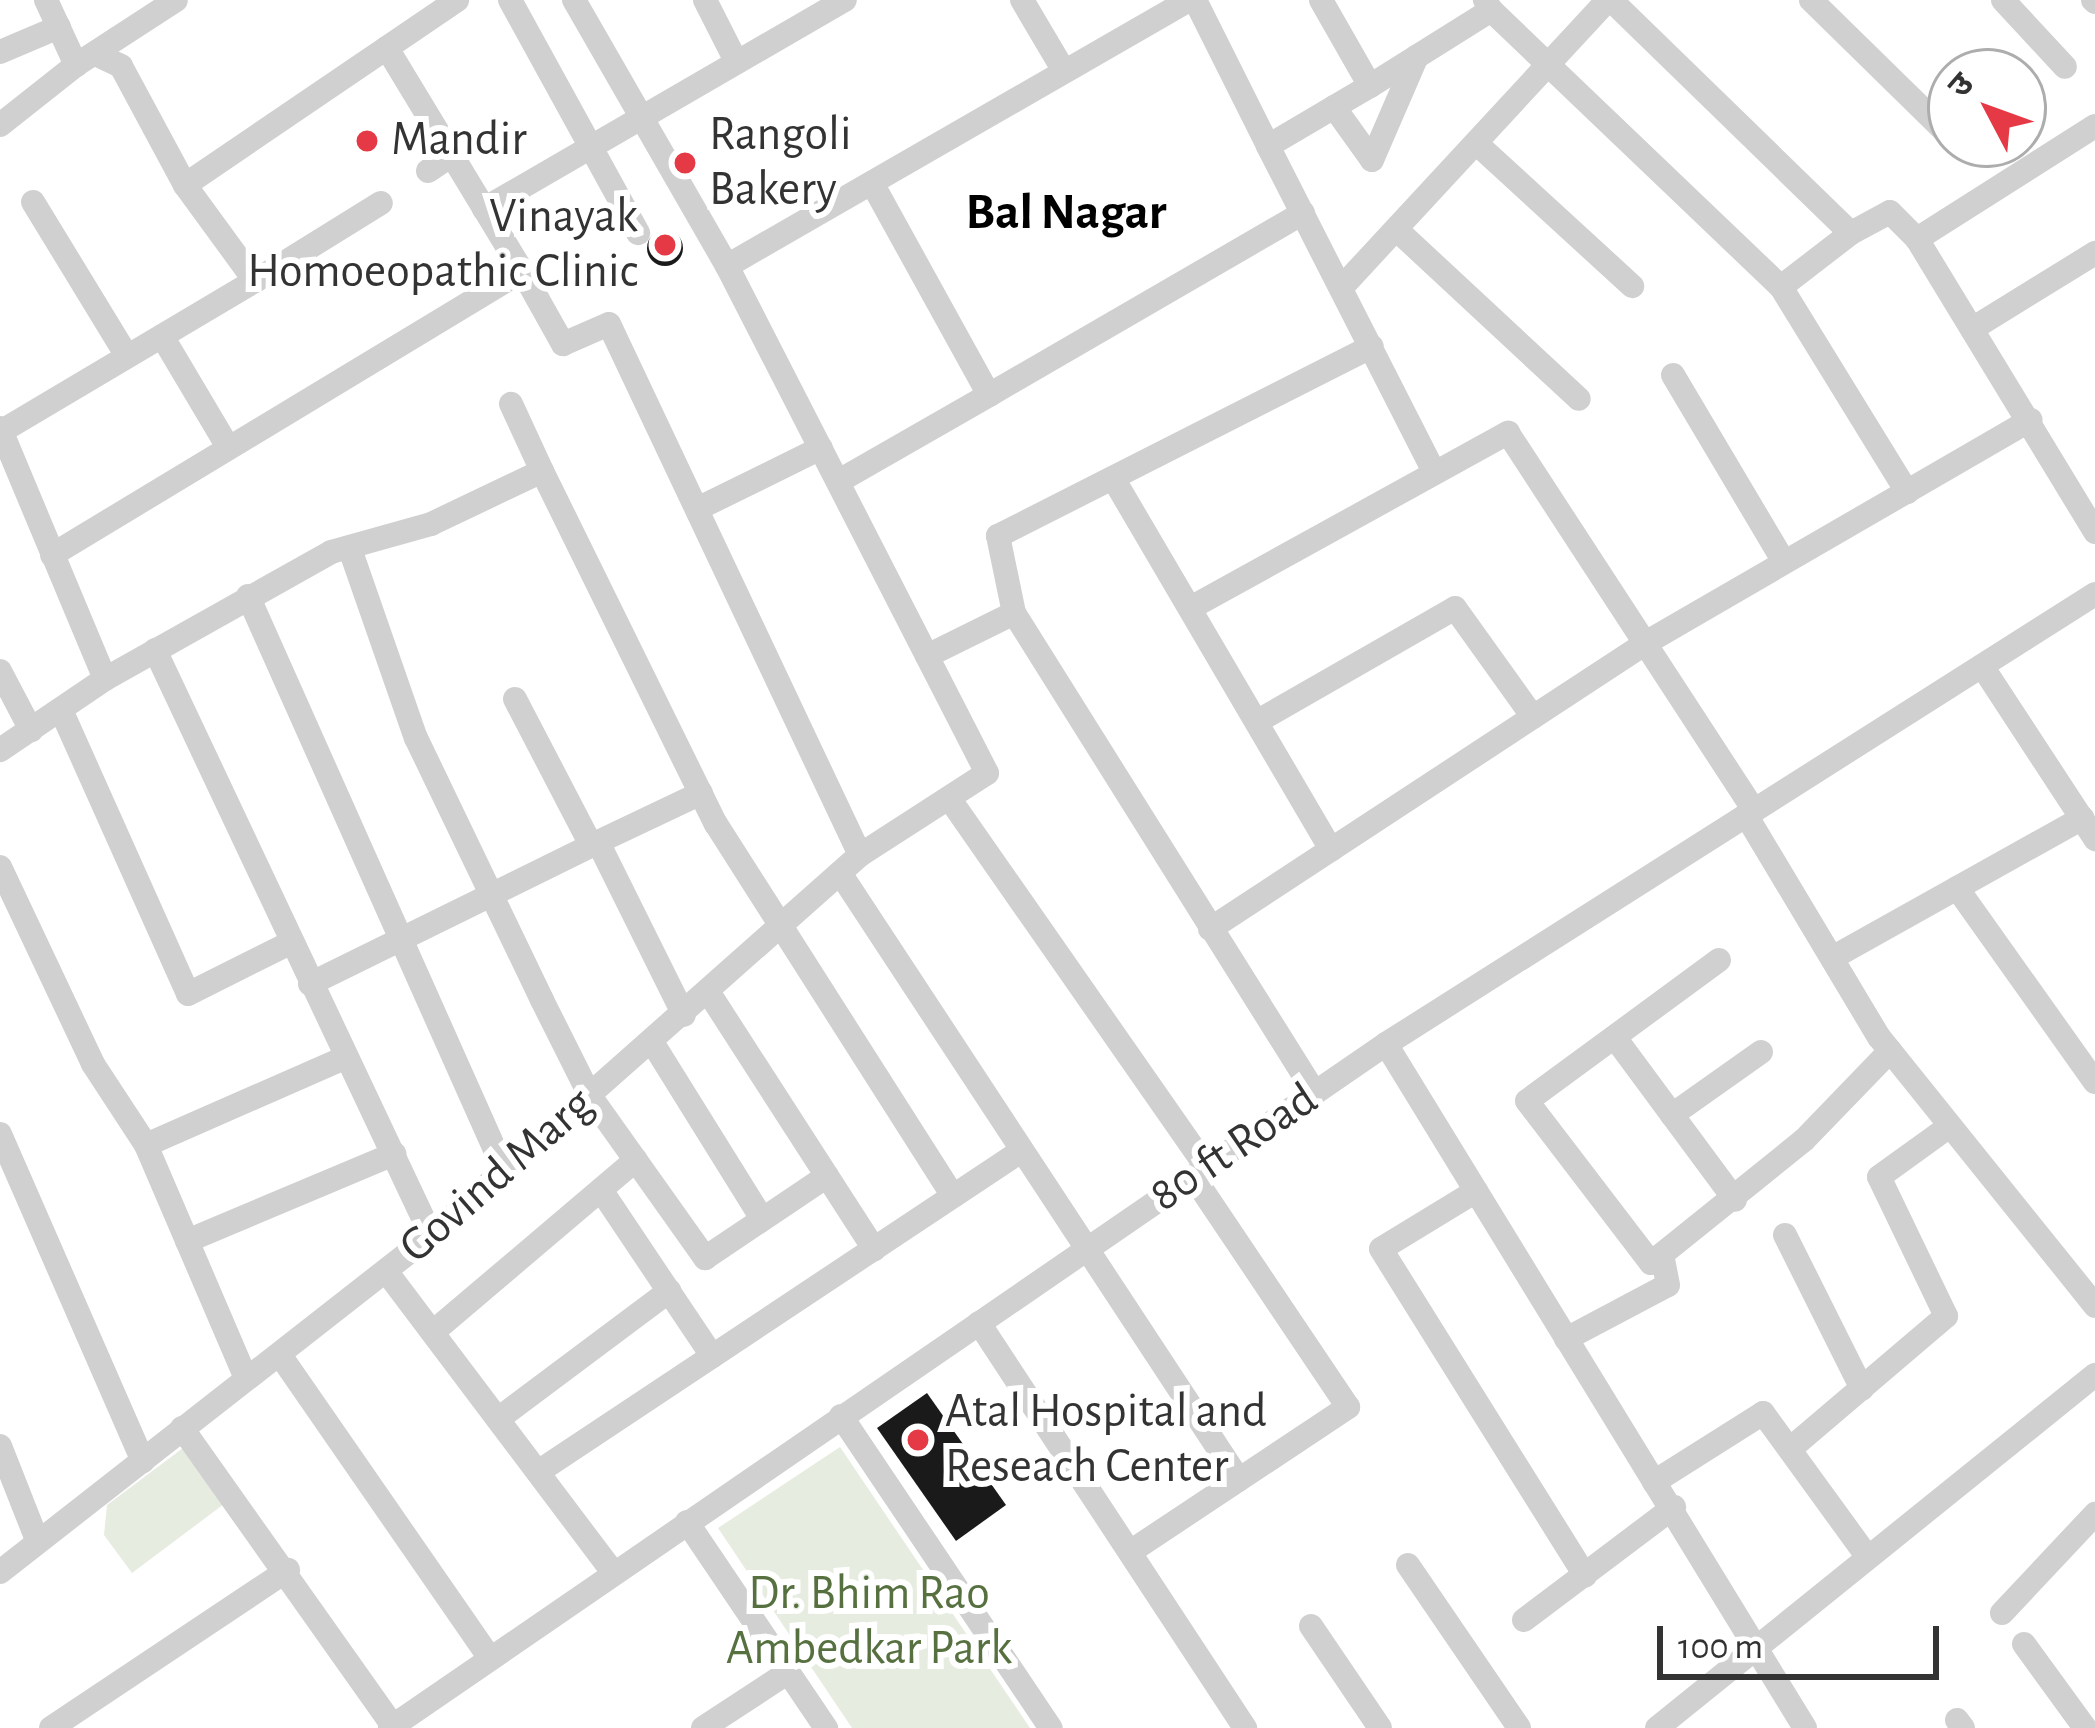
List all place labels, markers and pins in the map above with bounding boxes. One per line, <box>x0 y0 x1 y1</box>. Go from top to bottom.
place label: Rangoli Bakery <box>709 106 852 219</box>
place label: Mandir <box>391 112 527 170</box>
marker: Mandir <box>354 128 380 154</box>
marker: Rangoli Bakery <box>672 150 698 176</box>
place label: Vinayak Homoeopathic Clinic <box>247 188 638 301</box>
marker: Vinayak Homoeopathic Clinic <box>649 229 681 261</box>
place label: Atal Hospital and Reseach Center <box>945 1383 1267 1496</box>
marker: Atal Hospital and Reseach Center <box>902 1424 934 1456</box>

